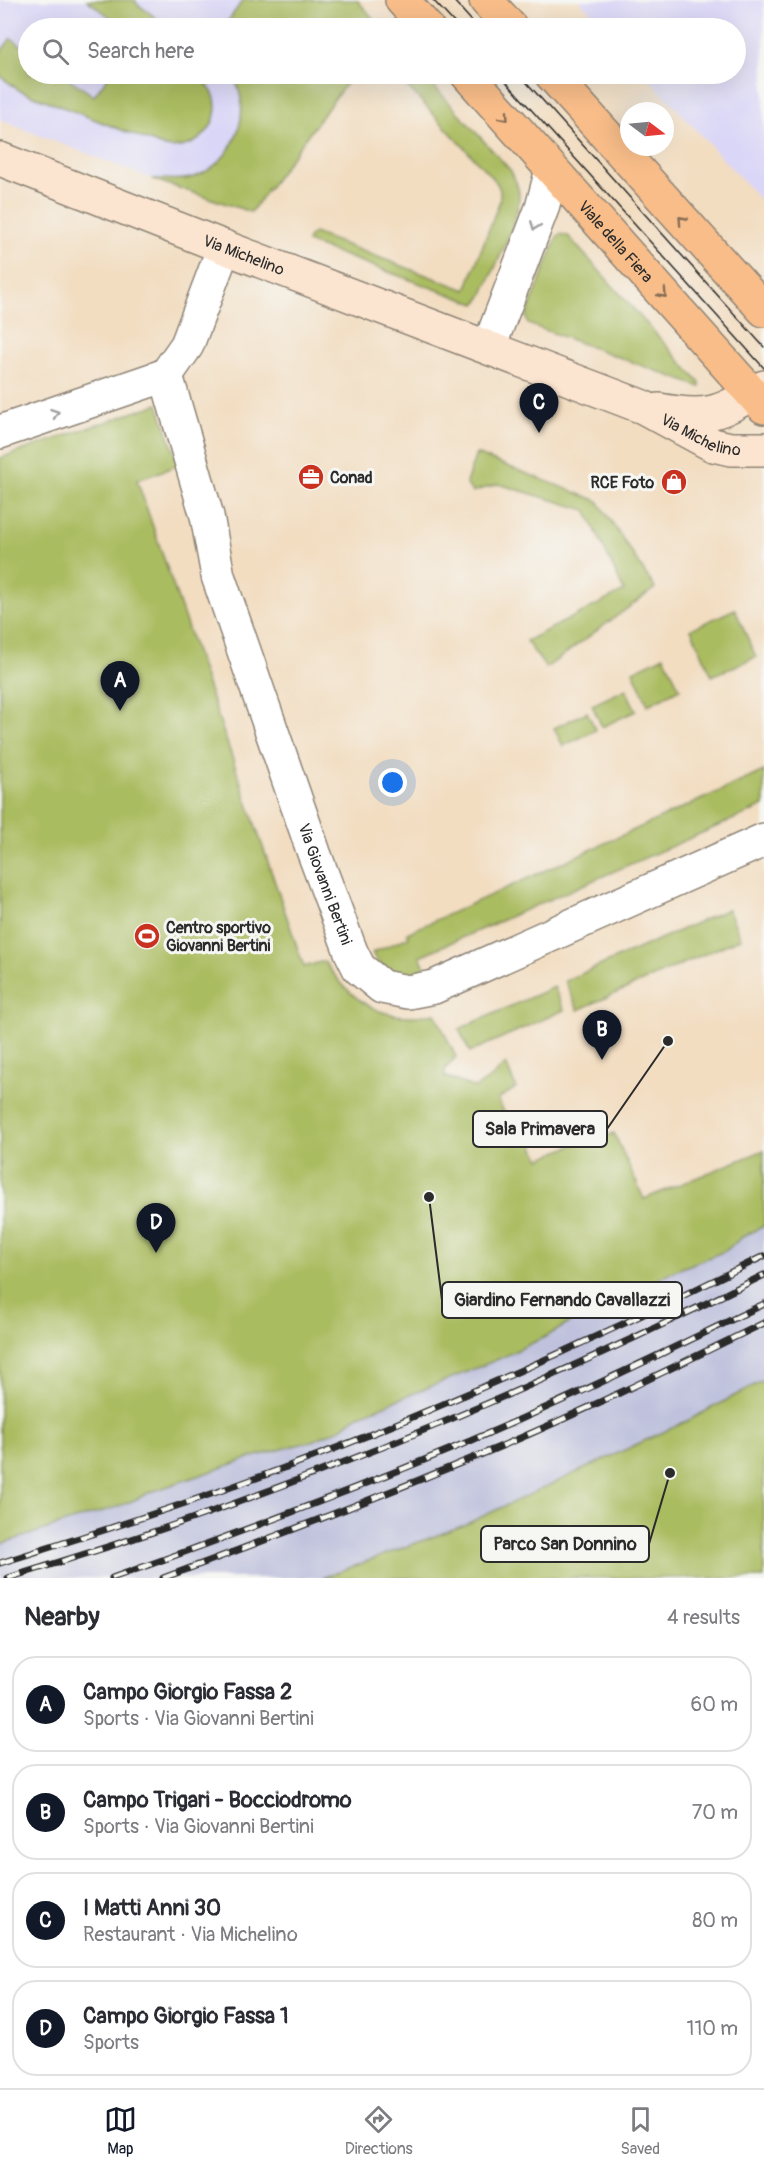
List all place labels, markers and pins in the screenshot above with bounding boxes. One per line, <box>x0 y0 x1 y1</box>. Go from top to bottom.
pin: C <box>520 384 558 433</box>
office icon: Conad <box>296 462 326 492</box>
shop icon: RCE Foto <box>659 467 689 497</box>
place label: Conad <box>330 468 373 488</box>
place label: RCE Foto <box>591 473 654 493</box>
pin: A <box>100 662 140 711</box>
place label: Centro sportivo Giovanni Bertini <box>166 918 271 956</box>
sports icon: Centro sportivo Giovanni Bertini <box>132 921 162 951</box>
pin: B <box>582 1010 622 1060</box>
callout: Sala Primavera <box>473 1111 607 1147</box>
pin: D <box>136 1204 176 1253</box>
callout: Giardino Fernando Cavallazzi <box>442 1282 682 1318</box>
callout: Parco San Donnino <box>481 1526 649 1562</box>

